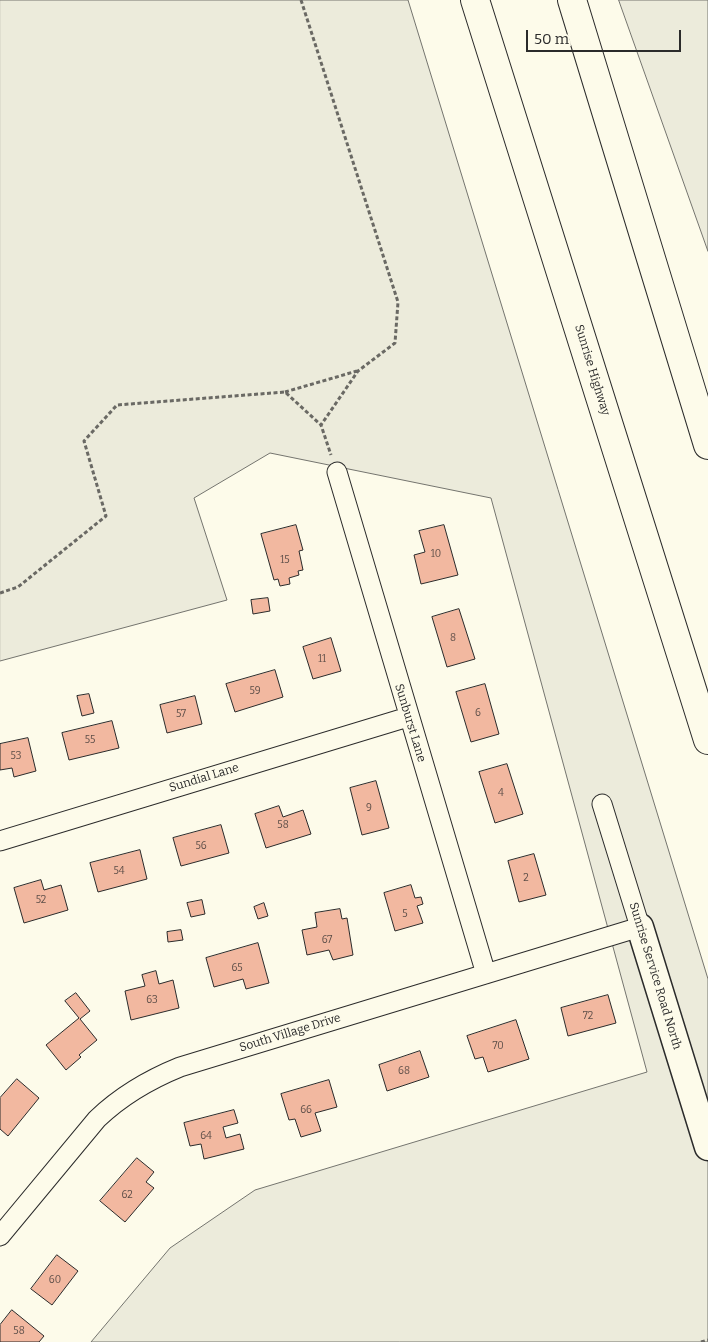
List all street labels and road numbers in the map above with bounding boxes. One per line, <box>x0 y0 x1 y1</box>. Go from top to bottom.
street label: Sunrise Highway <box>571 323 613 417</box>
street label: Sunburst Lane <box>391 682 429 764</box>
street label: Sundial Lane <box>167 761 241 795</box>
street label: Sunrise Service Road North <box>626 901 684 1051</box>
street label: South Village Drive <box>238 1011 342 1055</box>

